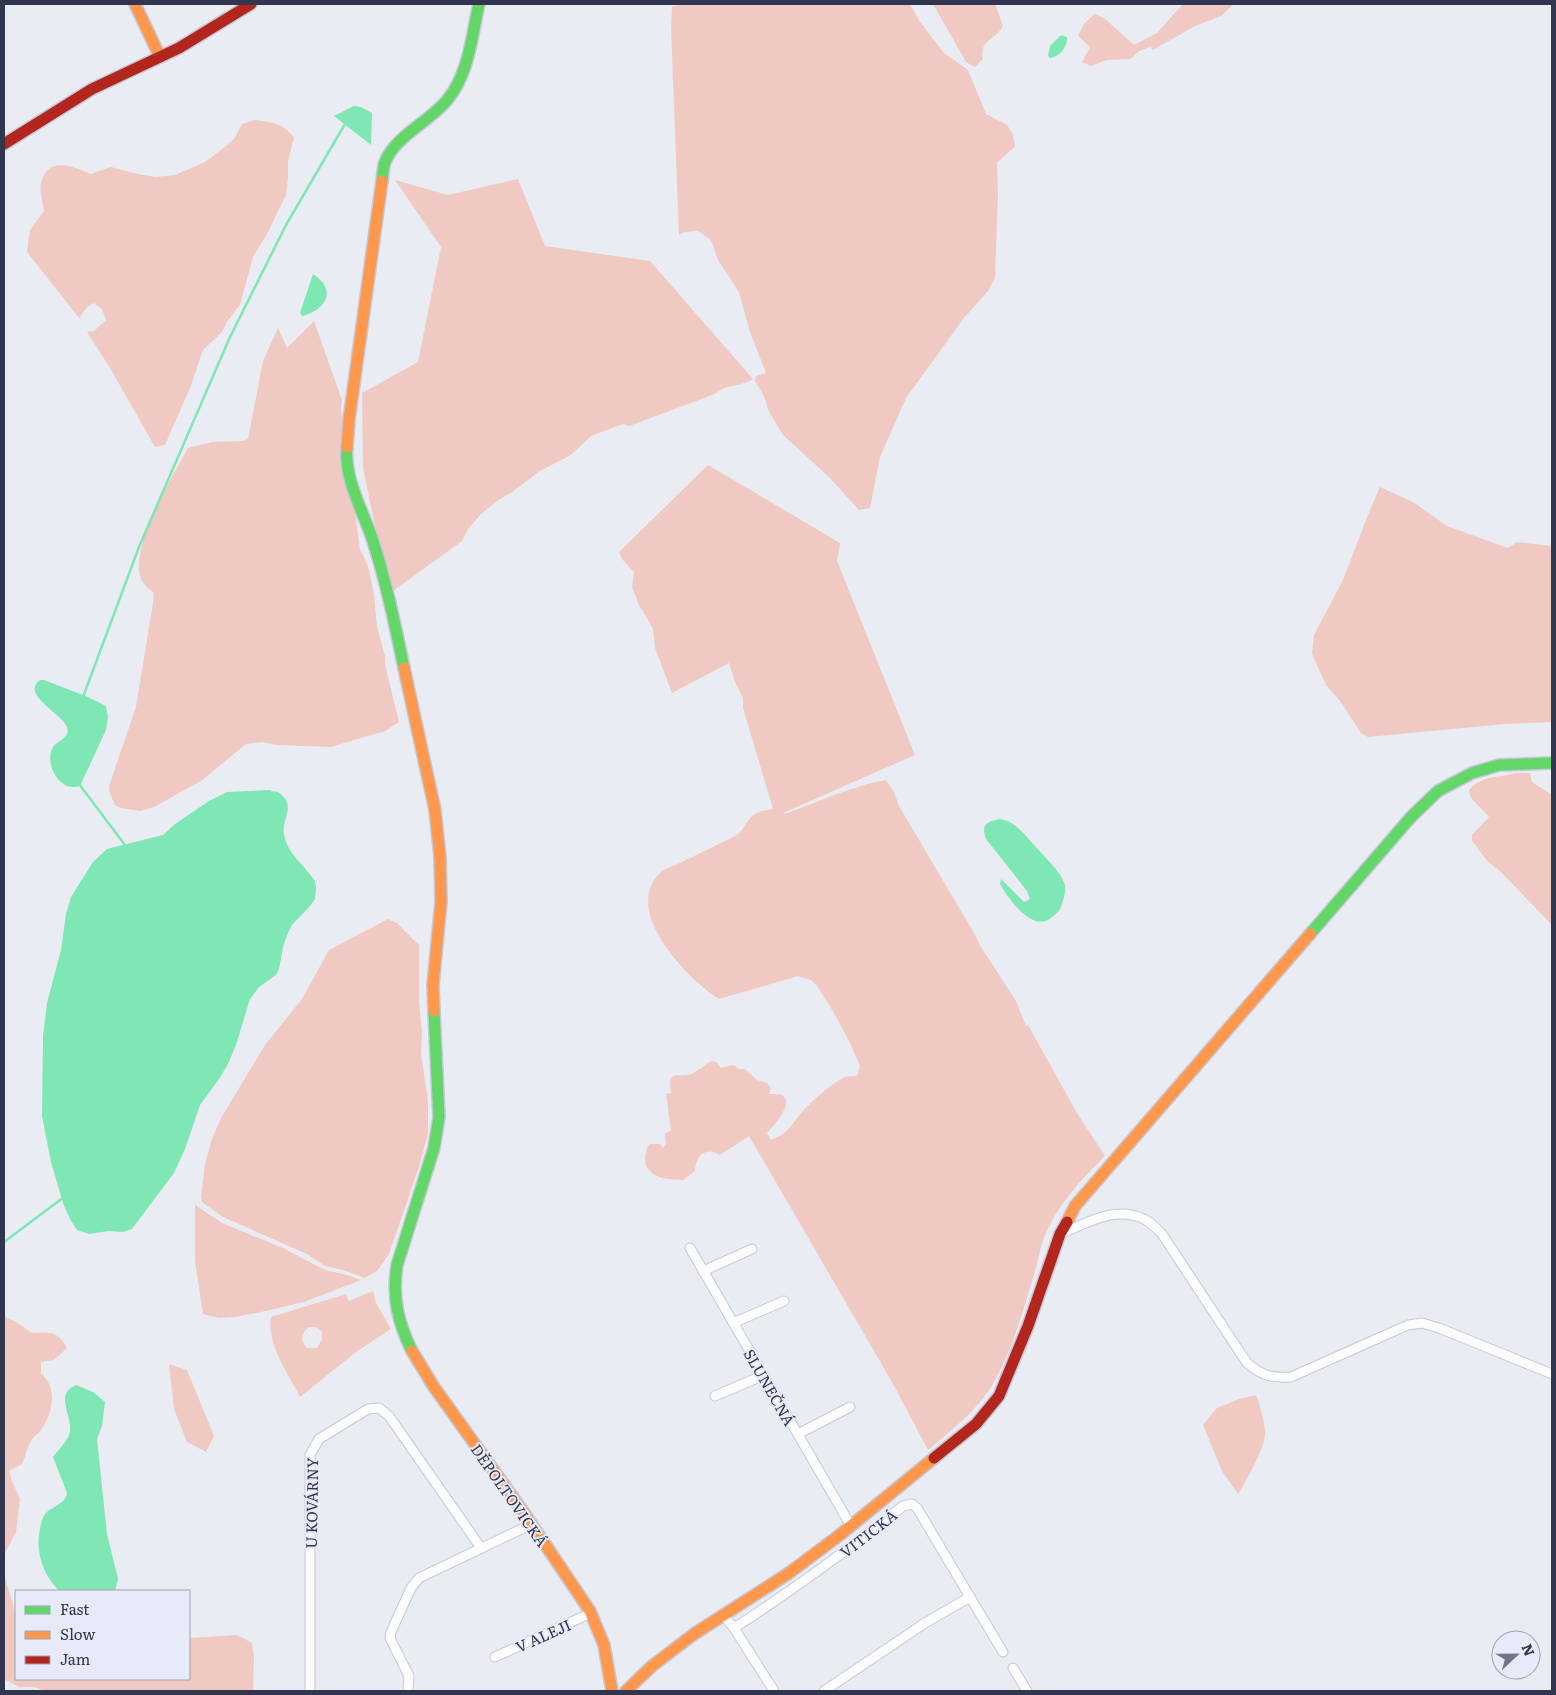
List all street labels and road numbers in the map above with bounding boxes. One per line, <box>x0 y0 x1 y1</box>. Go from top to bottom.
street label: SLUNEČNÁ <box>739 1344 801 1430</box>
street label: DĚPOLTOVICKÁ <box>466 1439 554 1551</box>
street label: U KOVÁRNY <box>299 1457 323 1549</box>
street label: VITICKÁ <box>834 1503 902 1563</box>
street label: V ALEJI <box>512 1613 574 1657</box>

